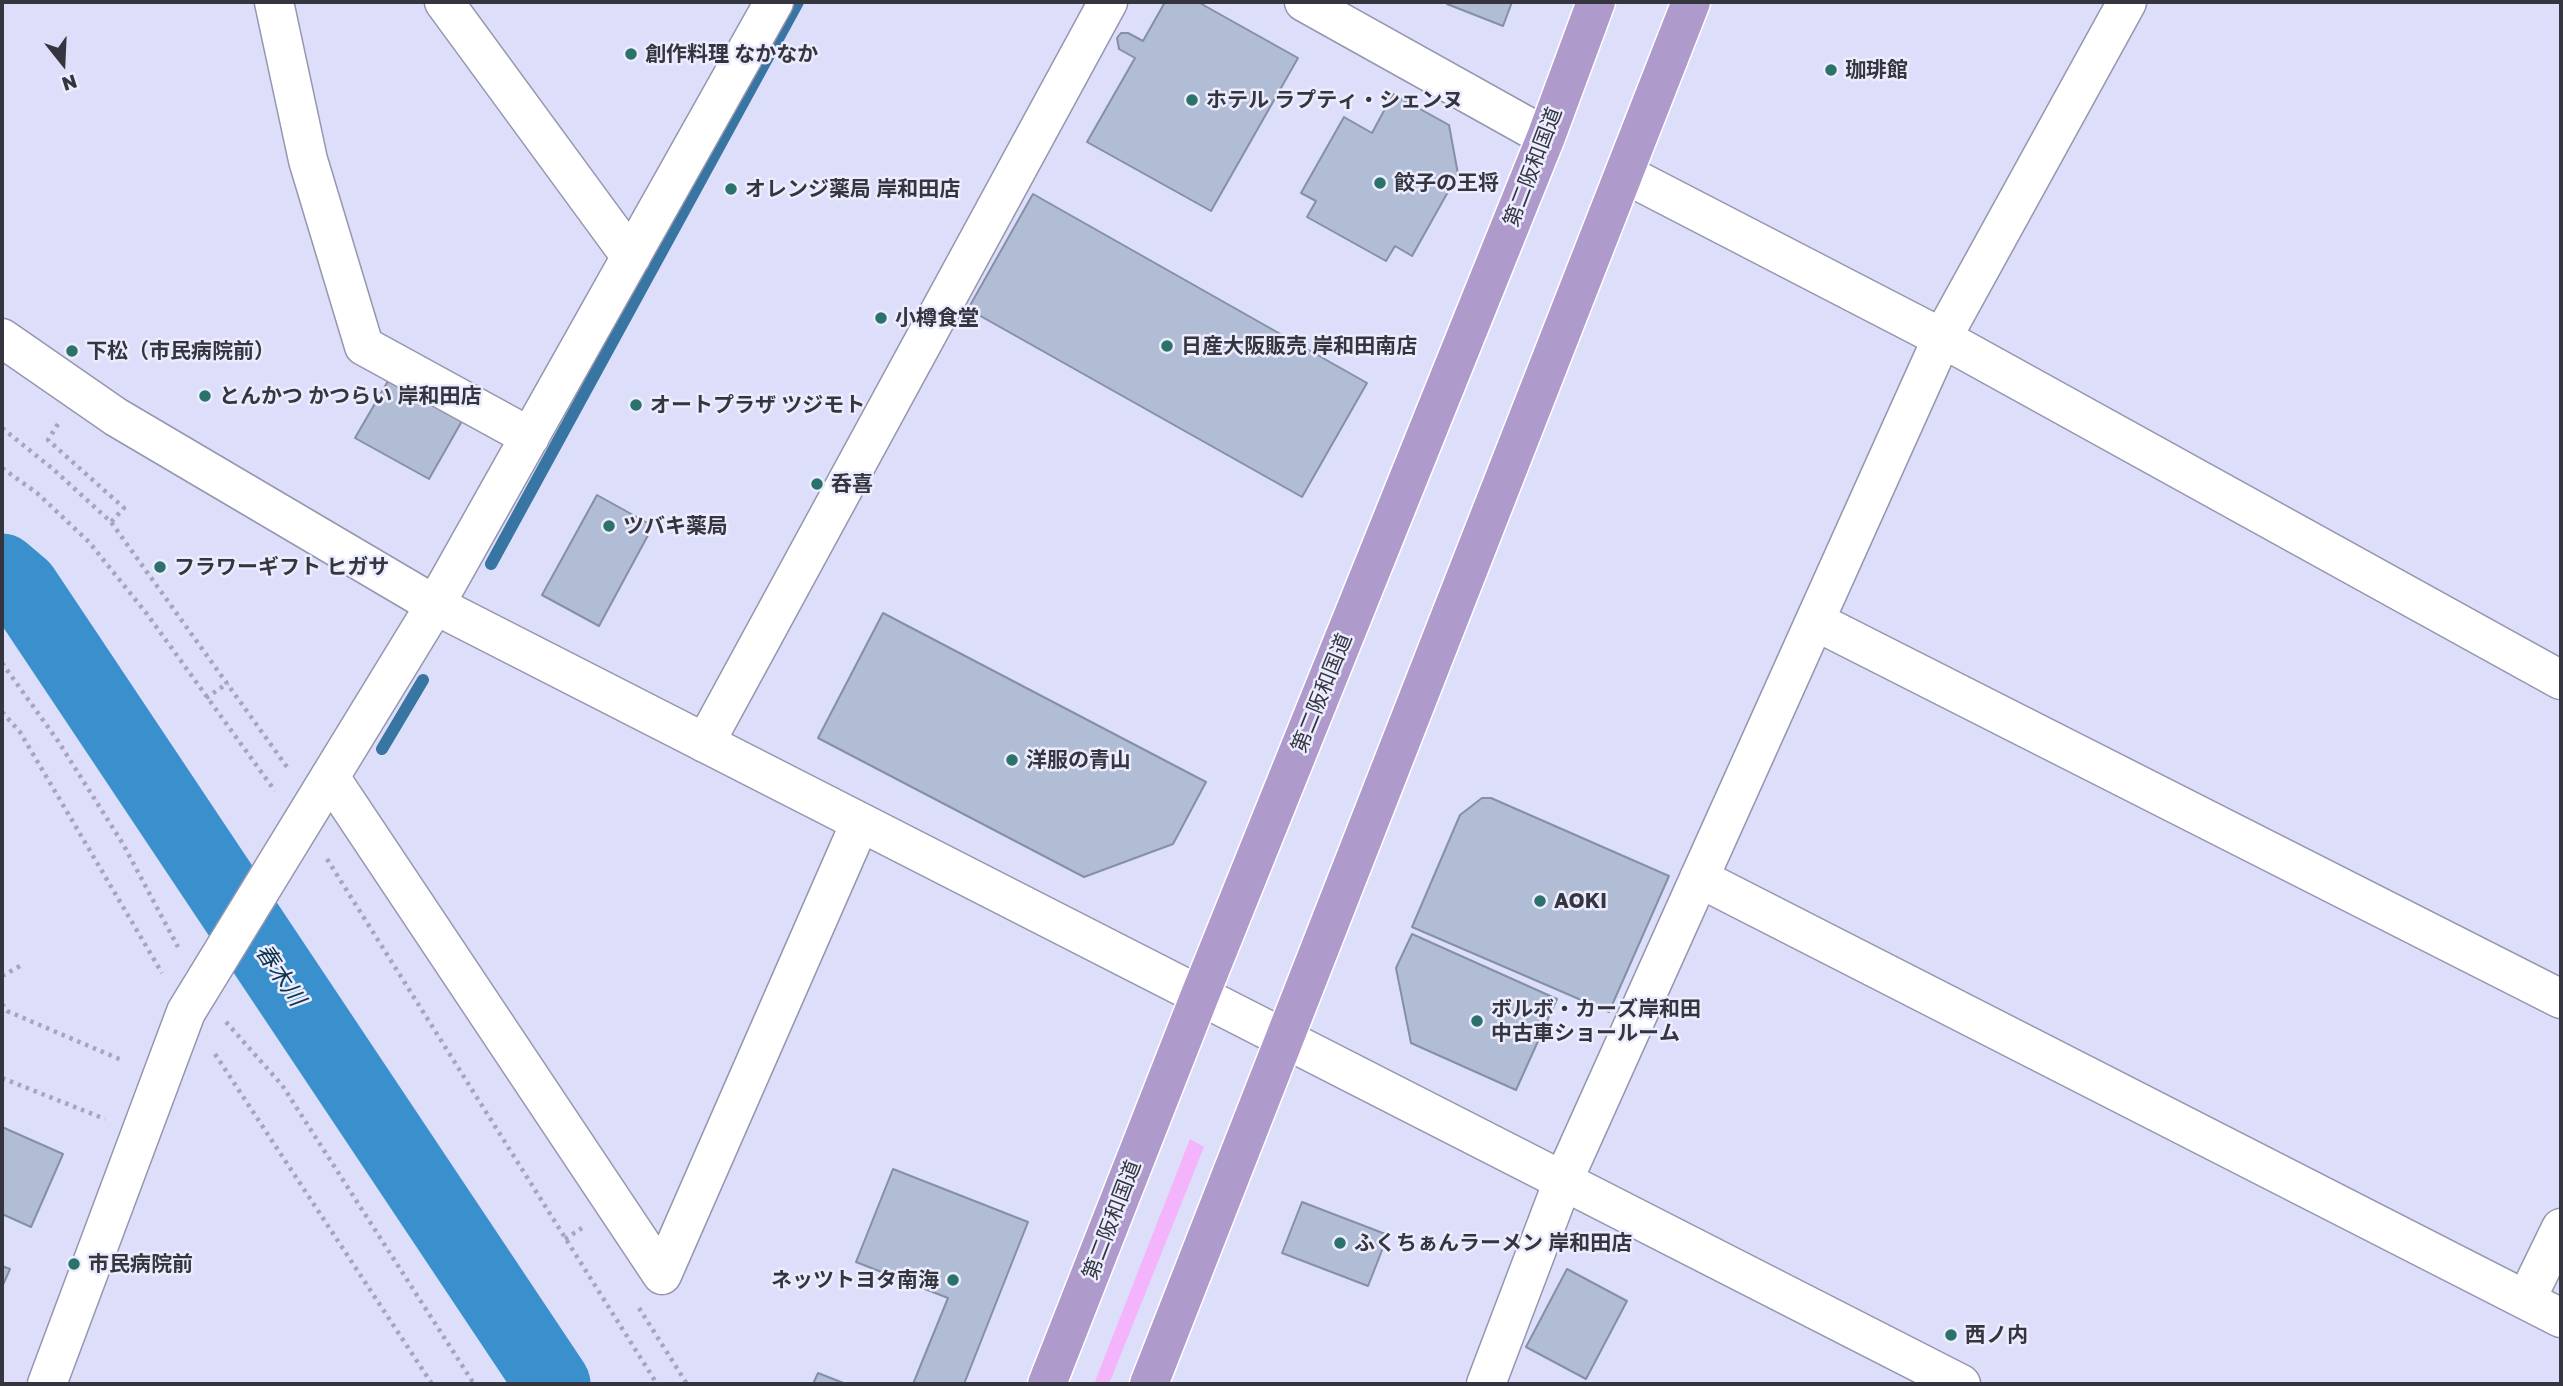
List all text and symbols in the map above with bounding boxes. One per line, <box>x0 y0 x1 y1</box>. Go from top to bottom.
north arrow <box>28 28 98 98</box>
place label: 創作料理 なかなか <box>645 41 818 67</box>
marker: 創作料理 なかなか <box>623 46 639 62</box>
place label: 珈琲館 <box>1845 57 1908 83</box>
marker: 珈琲館 <box>1823 62 1839 78</box>
text: N <box>59 70 80 97</box>
place label: ホテル ラプティ・シェンヌ <box>1206 87 1463 113</box>
marker: ホテル ラプティ・シェンヌ <box>1184 92 1200 108</box>
street label: 第二阪和国道 <box>1499 104 1567 230</box>
place label: 餃子の王将 <box>1394 170 1499 196</box>
marker: 餃子の王将 <box>1372 175 1388 191</box>
place label: オレンジ薬局 岸和田店 <box>745 176 960 202</box>
marker: オレンジ薬局 岸和田店 <box>723 181 739 197</box>
place label: 小樽食堂 <box>895 305 979 331</box>
marker: 小樽食堂 <box>873 310 889 326</box>
place label: 日産大阪販売 岸和田南店 <box>1181 333 1417 359</box>
place label: 下松（市民病院前） <box>86 338 275 364</box>
marker: 日産大阪販売 岸和田南店 <box>1159 338 1175 354</box>
marker: 下松（市民病院前） <box>64 343 80 359</box>
place label: とんかつ かつらい 岸和田店 <box>219 383 481 409</box>
marker: とんかつ かつらい 岸和田店 <box>197 388 213 404</box>
place label: オートプラザ ツジモト <box>650 392 865 418</box>
marker: オートプラザ ツジモト <box>628 397 644 413</box>
place label: 呑喜 <box>831 471 873 497</box>
marker: 呑喜 <box>809 476 825 492</box>
place label: ツバキ薬局 <box>623 513 728 539</box>
marker: ツバキ薬局 <box>601 518 617 534</box>
place label: フラワーギフト ヒガサ <box>174 554 389 580</box>
marker: フラワーギフト ヒガサ <box>152 559 168 575</box>
street label: 第二阪和国道 <box>1287 630 1357 756</box>
place label: 洋服の青山 <box>1026 747 1131 773</box>
marker: 洋服の青山 <box>1004 752 1020 768</box>
place label: AOKI <box>1554 888 1607 914</box>
marker: AOKI <box>1532 893 1548 909</box>
water label: 春木川 <box>249 939 311 1011</box>
place label: ボルボ・カーズ岸和田 中古車ショールーム <box>1491 996 1701 1046</box>
marker: ボルボ・カーズ岸和田 中古車ショールーム <box>1469 1013 1485 1029</box>
street label: 第二阪和国道 <box>1078 1157 1146 1283</box>
place label: ふくちぁんラーメン 岸和田店 <box>1354 1230 1632 1256</box>
marker: ふくちぁんラーメン 岸和田店 <box>1332 1235 1348 1251</box>
place label: 市民病院前 <box>88 1251 193 1277</box>
marker: 市民病院前 <box>66 1256 82 1272</box>
place label: ネッツトヨタ南海 <box>771 1267 939 1293</box>
marker: ネッツトヨタ南海 <box>945 1272 961 1288</box>
place label: 西ノ内 <box>1965 1322 2028 1348</box>
marker: 西ノ内 <box>1943 1327 1959 1343</box>

